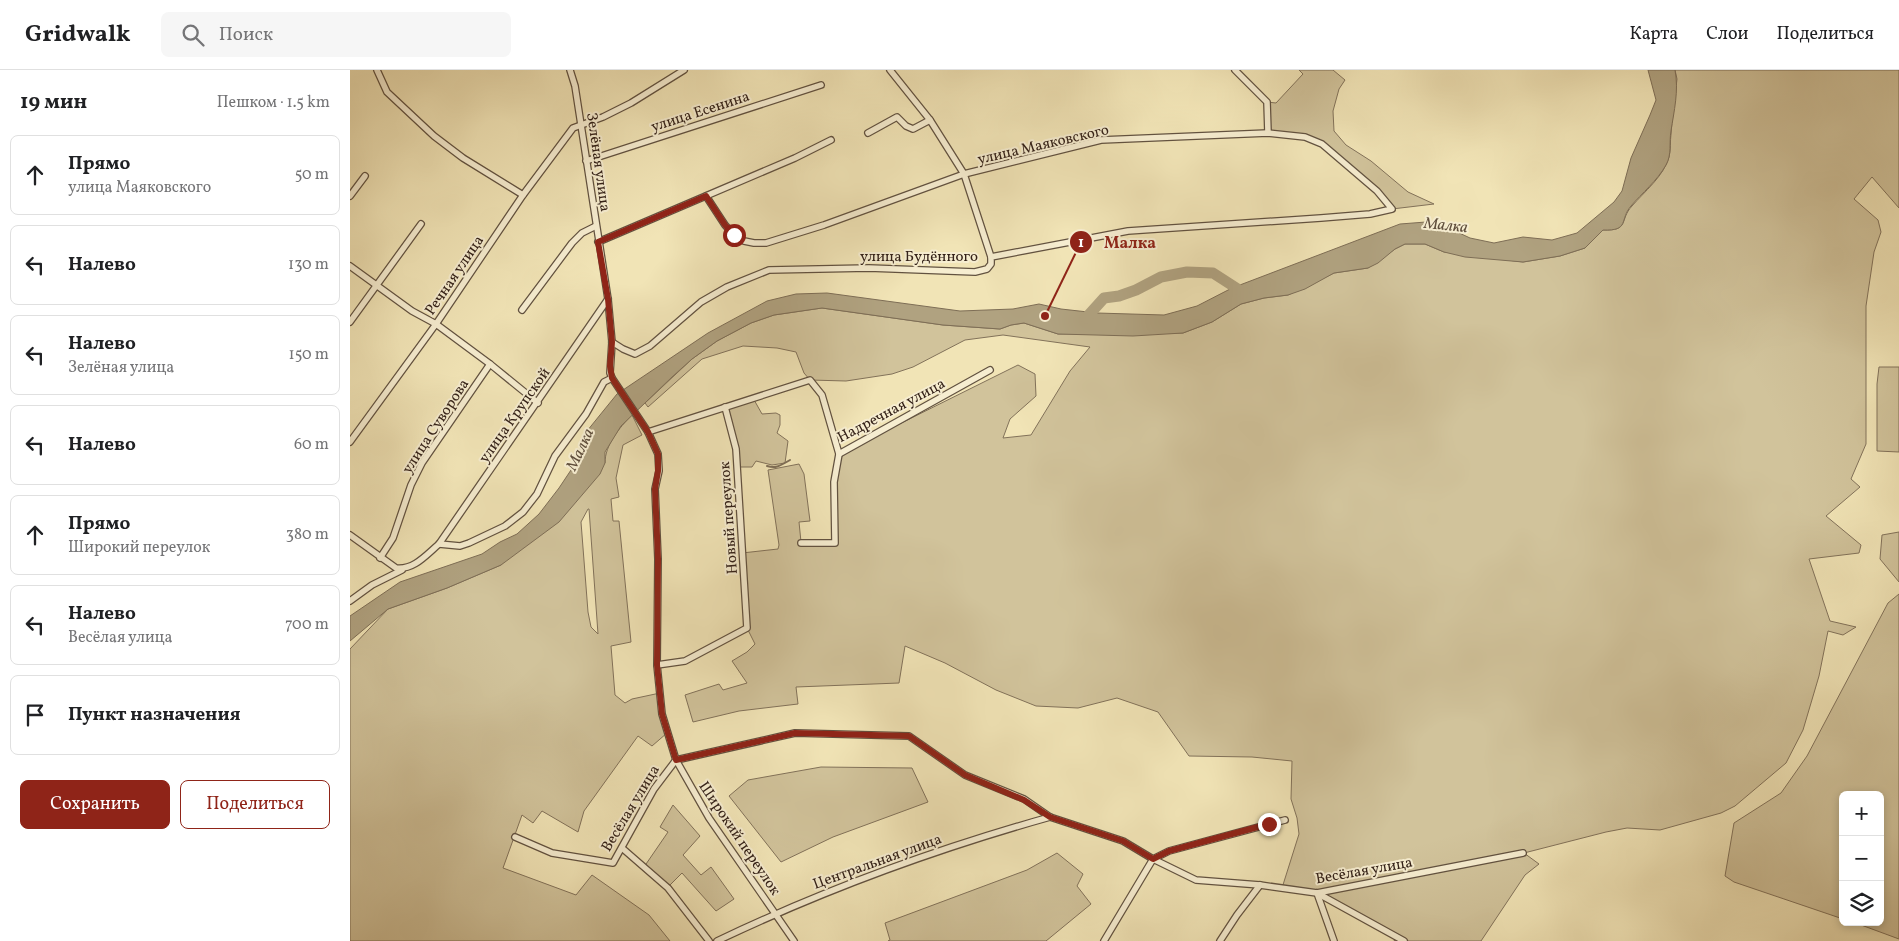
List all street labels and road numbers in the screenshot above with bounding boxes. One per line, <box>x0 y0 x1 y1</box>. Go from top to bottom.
street label: улица Есенина <box>648 87 752 138</box>
street label: Зелёная улица <box>580 111 615 213</box>
street label: улица Маяковского <box>976 120 1111 171</box>
street label: Речная улица <box>421 232 490 320</box>
street label: улица Будённого <box>860 247 978 268</box>
street label: улица Крупской <box>475 364 556 468</box>
street label: Надречная улица <box>834 374 950 449</box>
street label: улица Суворова <box>398 375 475 478</box>
street label: Новый переулок <box>715 461 744 575</box>
street label: Весёлая улица <box>597 761 666 856</box>
street label: Широкий переулок <box>693 778 785 900</box>
street label: Центральная улица <box>810 829 945 895</box>
street label: Весёлая улица <box>1314 853 1414 890</box>

